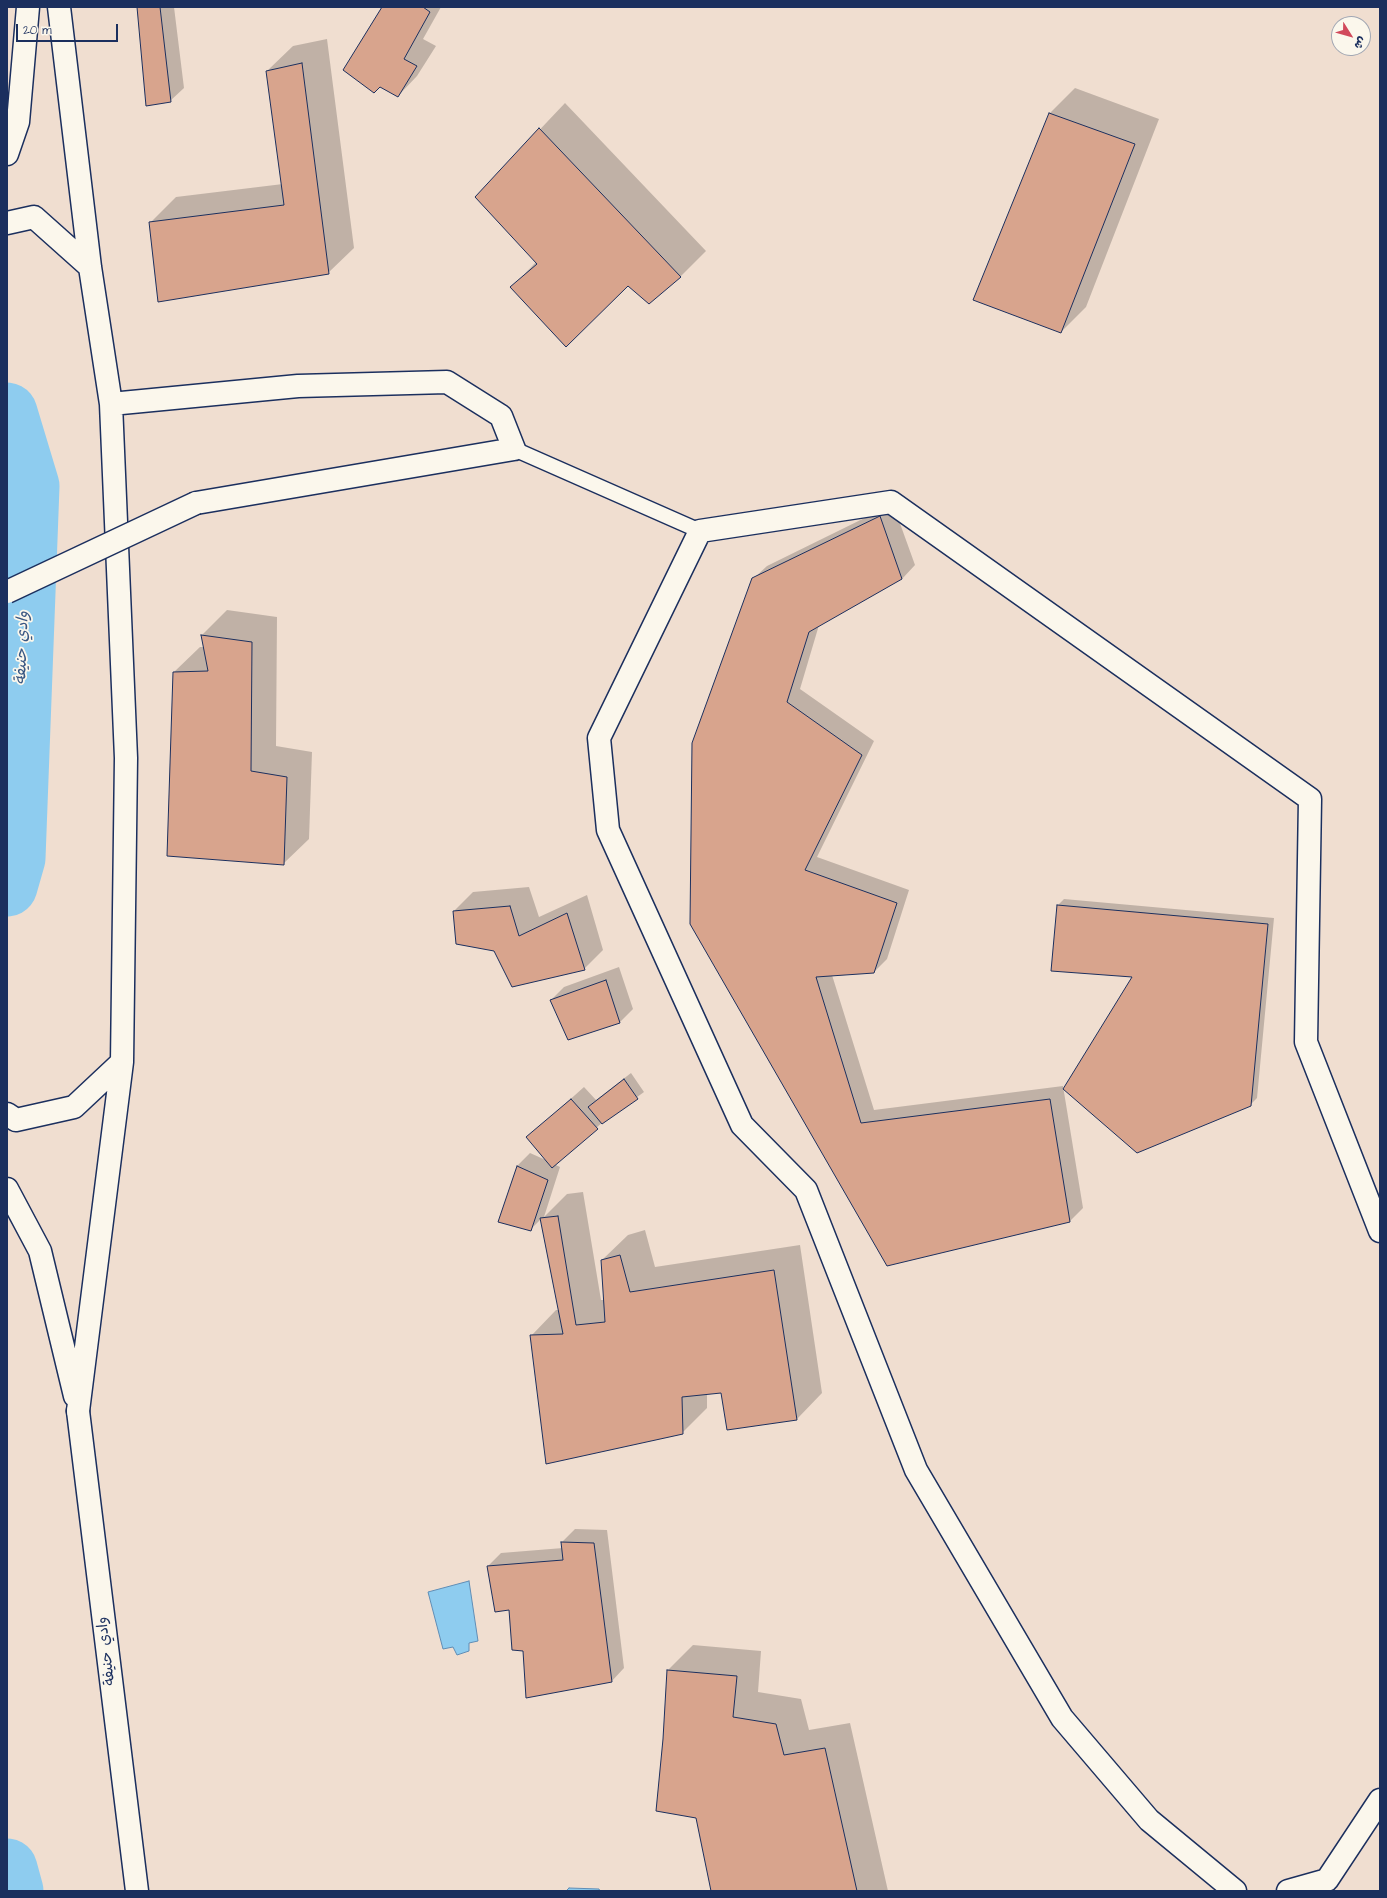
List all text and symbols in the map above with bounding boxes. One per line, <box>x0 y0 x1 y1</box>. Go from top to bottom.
scale bar <box>18 16 120 42</box>
north arrow <box>1331 16 1371 56</box>
text: 20 m <box>23 22 52 39</box>
text: ش <box>1351 34 1370 52</box>
water label: وادي حنيفة <box>12 611 34 685</box>
street label: وادي حنيفة <box>94 1616 120 1686</box>

